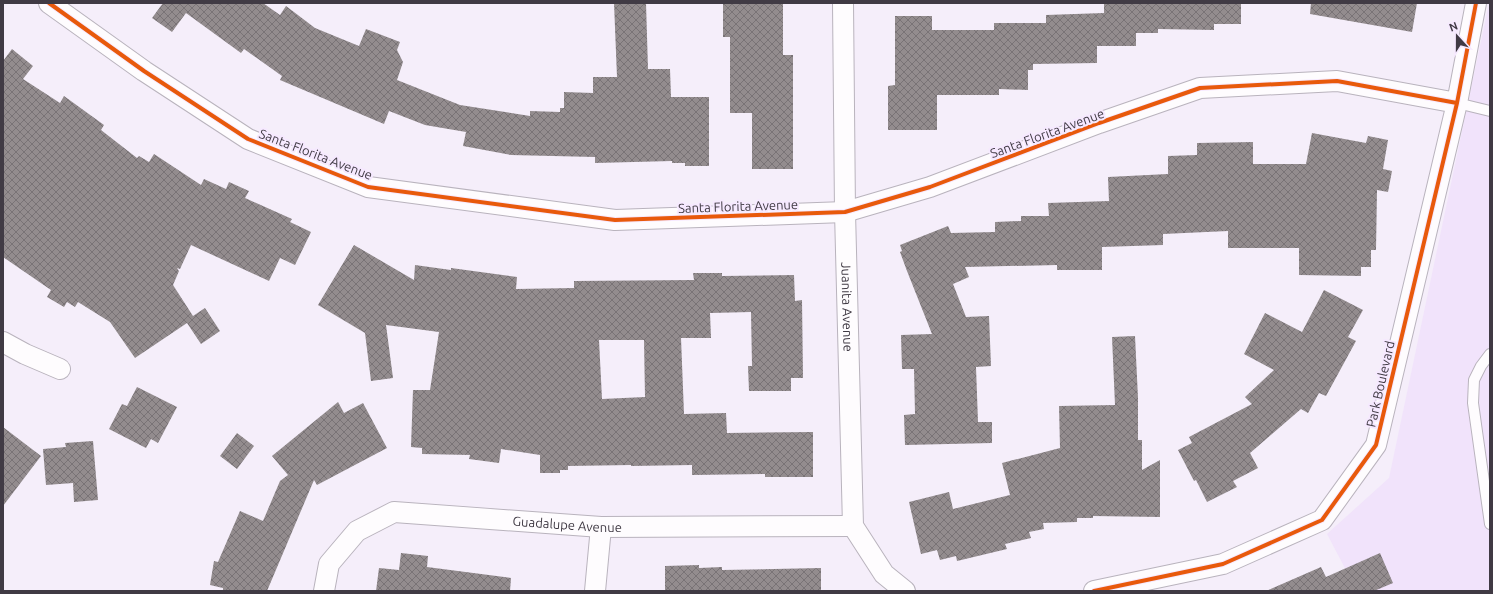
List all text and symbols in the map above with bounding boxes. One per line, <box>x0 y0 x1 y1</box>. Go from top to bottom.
north arrow <box>1437 16 1477 56</box>
text: N <box>1447 20 1459 34</box>
street label: Santa Florita Avenue <box>988 106 1106 160</box>
street label: Santa Florita Avenue <box>257 126 375 182</box>
street label: Santa Florita Avenue <box>678 197 798 215</box>
street label: Juanita Avenue <box>839 262 856 352</box>
street label: Park Boulevard <box>1363 339 1397 429</box>
street label: Guadalupe Avenue <box>512 514 622 534</box>

